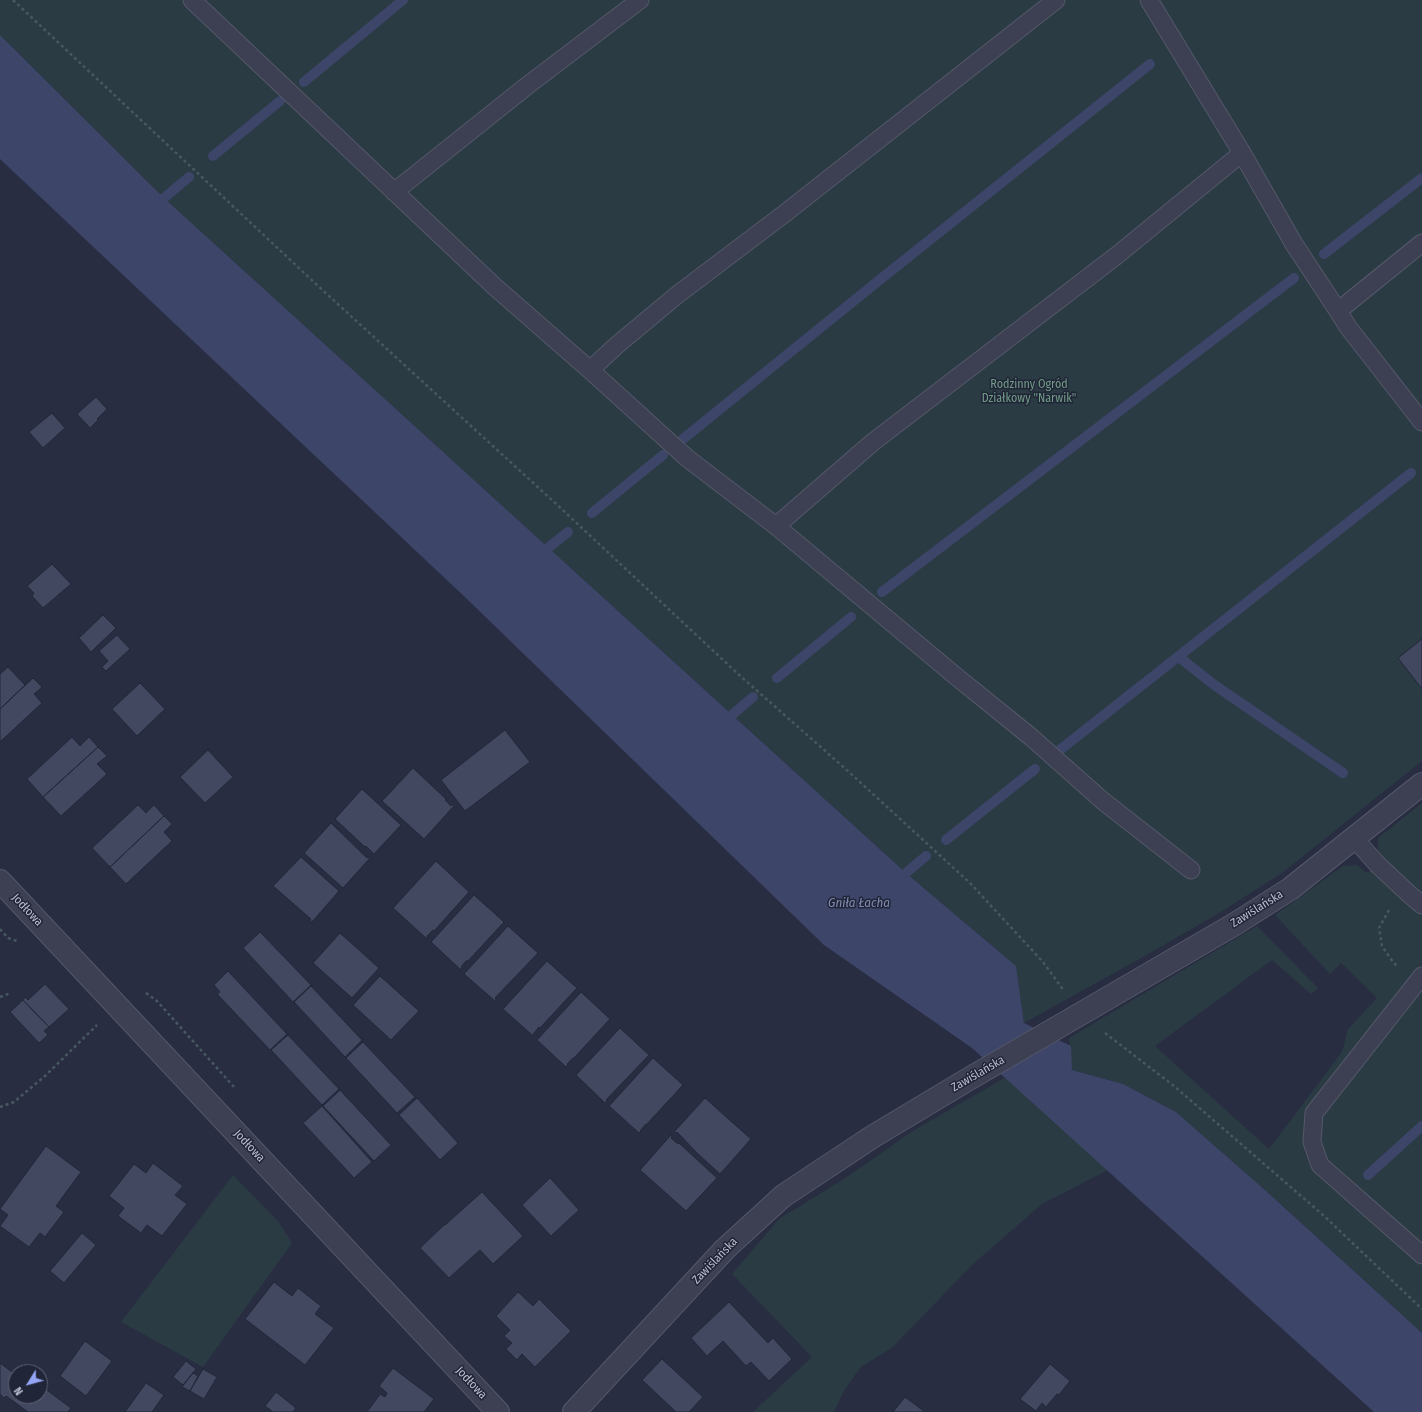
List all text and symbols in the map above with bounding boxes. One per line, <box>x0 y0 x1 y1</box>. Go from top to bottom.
park label: Rodzinny Ogród Działkowy "Narwik" <box>982 378 1076 406</box>
street label: Zawiślańska <box>1228 887 1286 931</box>
street label: Jodłowa <box>8 891 46 929</box>
water label: Gniła Łacha <box>828 895 890 911</box>
street label: Zawiślańska <box>949 1053 1007 1095</box>
street label: Jodłowa <box>230 1127 268 1165</box>
street label: Zawiślańska <box>689 1235 741 1287</box>
north arrow <box>8 1364 48 1404</box>
street label: Jodłowa <box>452 1364 490 1402</box>
text: N <box>12 1384 26 1397</box>

